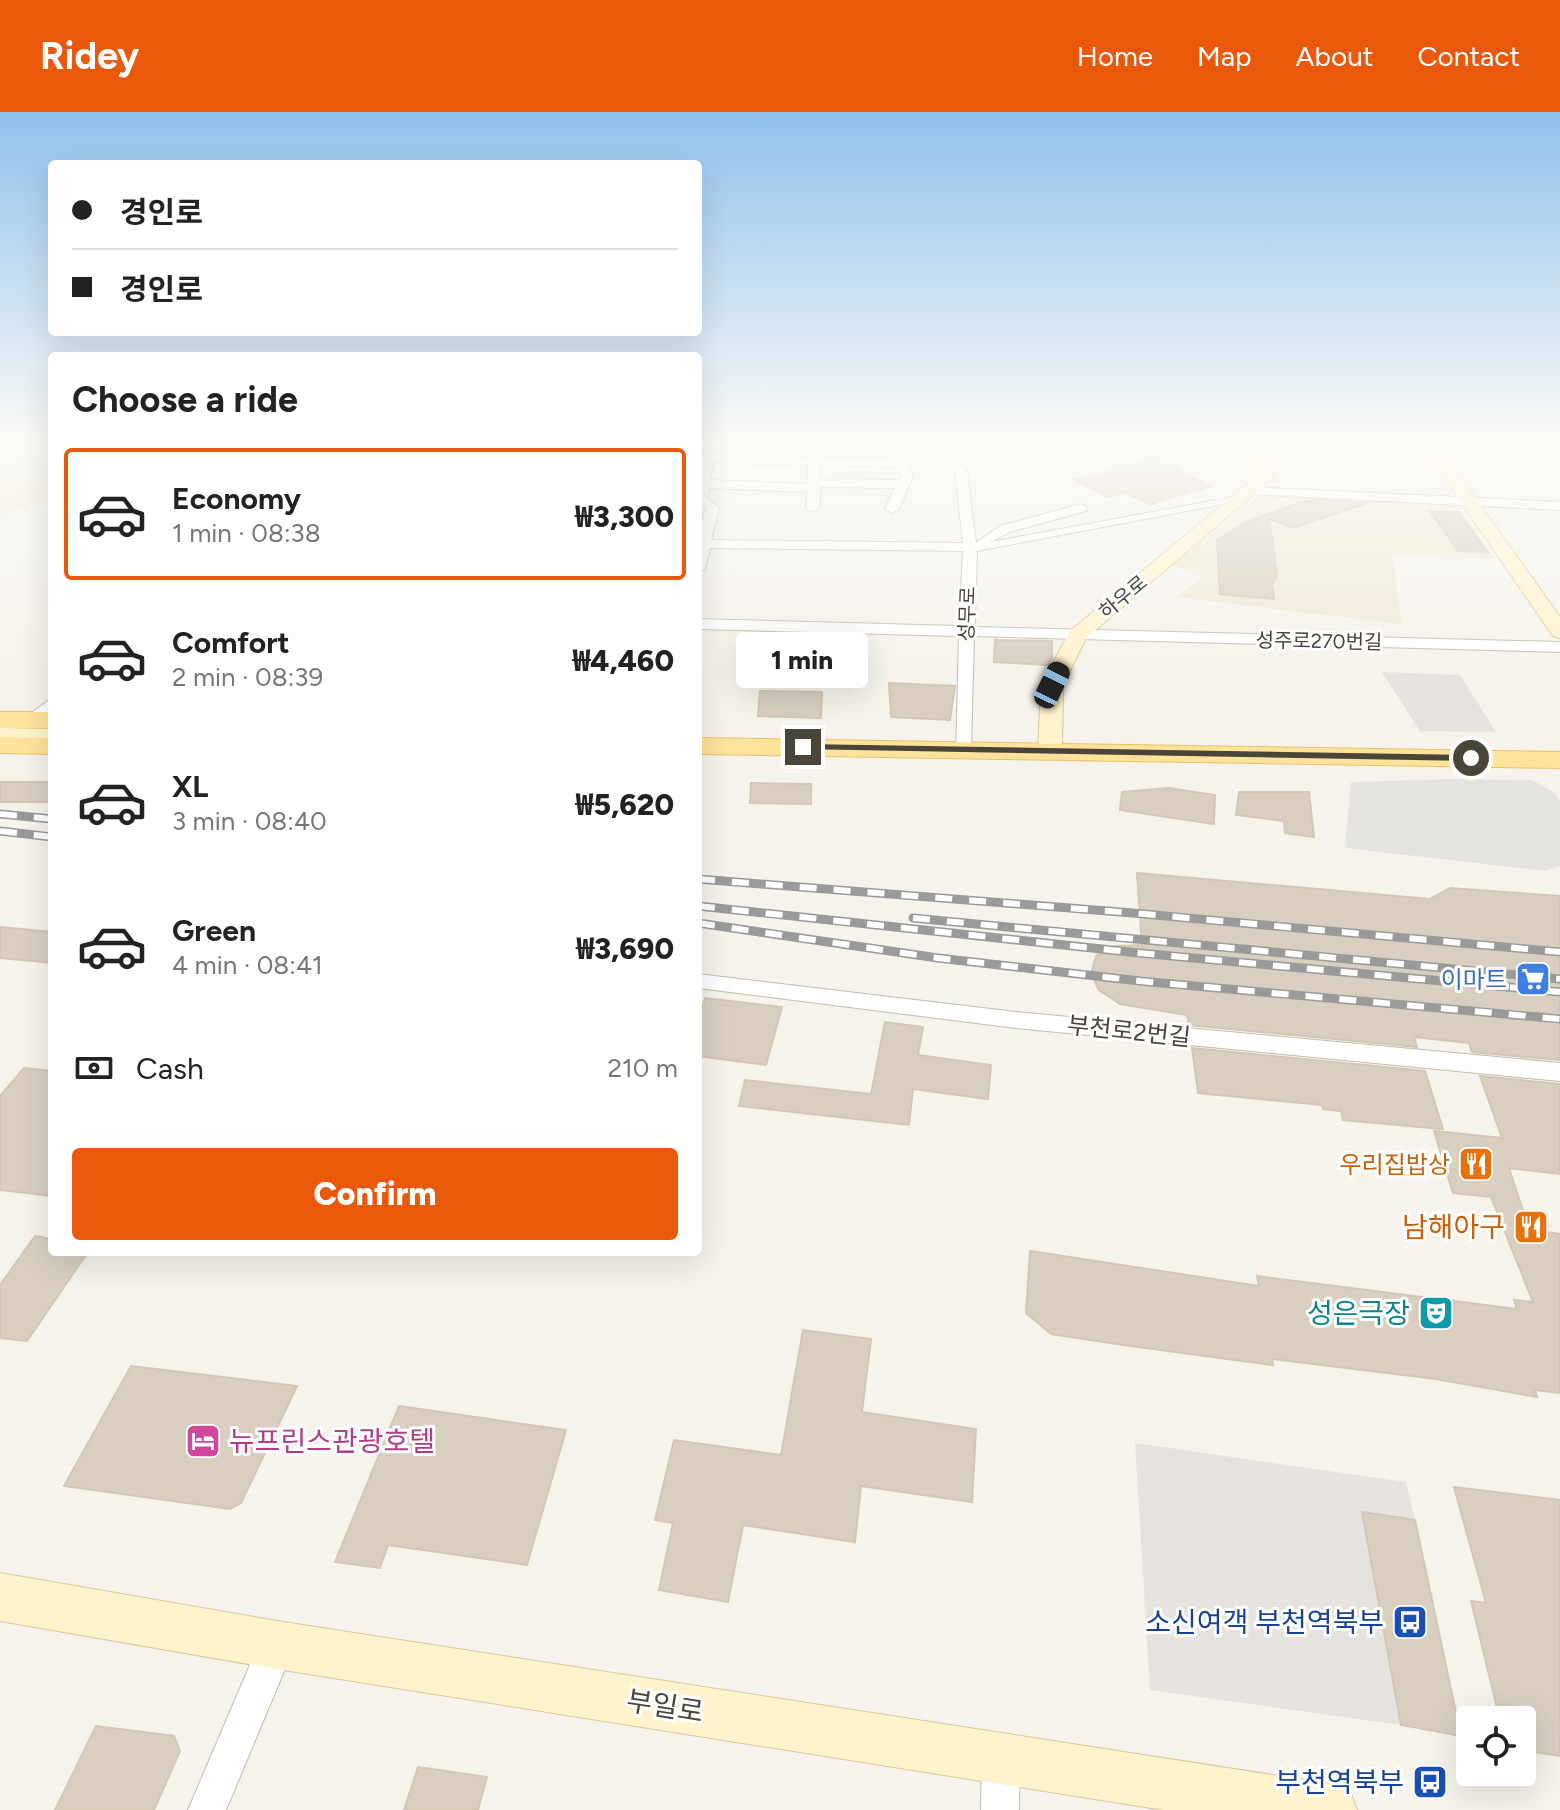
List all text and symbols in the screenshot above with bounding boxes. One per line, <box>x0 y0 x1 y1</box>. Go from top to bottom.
text: Ridey <box>40 33 139 79</box>
text: Home <box>1077 39 1153 73</box>
text: Map <box>1197 39 1252 73</box>
text: About <box>1296 39 1373 73</box>
text: Contact <box>1417 39 1520 73</box>
text: 경인로 <box>120 194 203 231</box>
text: 경인로 <box>120 271 203 308</box>
text: Choose a ride <box>72 378 298 421</box>
icon: car <box>76 478 148 550</box>
text: Economy <box>172 480 301 517</box>
text: ₩3,300 <box>575 498 674 535</box>
text: 1 min · 08:38 <box>172 517 321 549</box>
street label: 하우로 <box>1094 570 1152 624</box>
street label: 성무로 <box>954 586 980 642</box>
icon: car <box>76 622 148 694</box>
text: Comfort <box>172 624 290 661</box>
street label: 성주로270번길 <box>1255 628 1383 654</box>
callout: 1 min <box>737 631 869 687</box>
text: ₩4,460 <box>572 642 674 679</box>
text: 1 min <box>771 644 833 676</box>
car <box>1031 658 1073 712</box>
text: 2 min · 08:39 <box>172 661 323 693</box>
route end <box>785 729 821 765</box>
route start <box>1453 740 1489 776</box>
icon: car <box>76 766 148 838</box>
text: XL <box>172 768 208 805</box>
text: ₩5,620 <box>576 786 674 823</box>
text: 3 min · 08:40 <box>172 805 327 837</box>
icon: car <box>76 910 148 982</box>
text: Green <box>172 912 256 949</box>
text: ₩3,690 <box>576 930 674 967</box>
text: 4 min · 08:41 <box>172 949 323 981</box>
supermarket icon: 이마트 <box>1514 960 1552 998</box>
place label: 이마트 <box>1441 965 1507 994</box>
street label: 부천로2번길 <box>1066 1010 1192 1052</box>
icon: cash <box>72 1046 116 1090</box>
text: Cash <box>136 1050 204 1087</box>
text: 210 m <box>608 1052 678 1084</box>
restaurant icon: 우리집밥상 <box>1457 1145 1495 1183</box>
button: Confirm <box>72 1148 678 1240</box>
place label: 우리집밥상 <box>1340 1150 1450 1179</box>
restaurant icon: 남해아구 <box>1512 1208 1550 1246</box>
place label: 남해아구 <box>1402 1210 1505 1244</box>
theatre icon: 성은극장 <box>1417 1294 1455 1332</box>
place label: 성은극장 <box>1307 1296 1410 1330</box>
hotel icon: 뉴프린스관광호텔 <box>184 1422 222 1460</box>
place label: 뉴프린스관광호텔 <box>229 1424 435 1458</box>
bus stop icon: 소신여객 부천역북부 <box>1391 1603 1429 1641</box>
place label: 소신여객 부천역북부 <box>1145 1605 1384 1639</box>
street label: 부일로 <box>624 1683 706 1729</box>
map controls <box>1456 1706 1536 1786</box>
button: locate <box>1456 1706 1536 1786</box>
bus stop icon: 부천역북부 <box>1411 1763 1449 1801</box>
place label: 부천역북부 <box>1275 1765 1404 1799</box>

